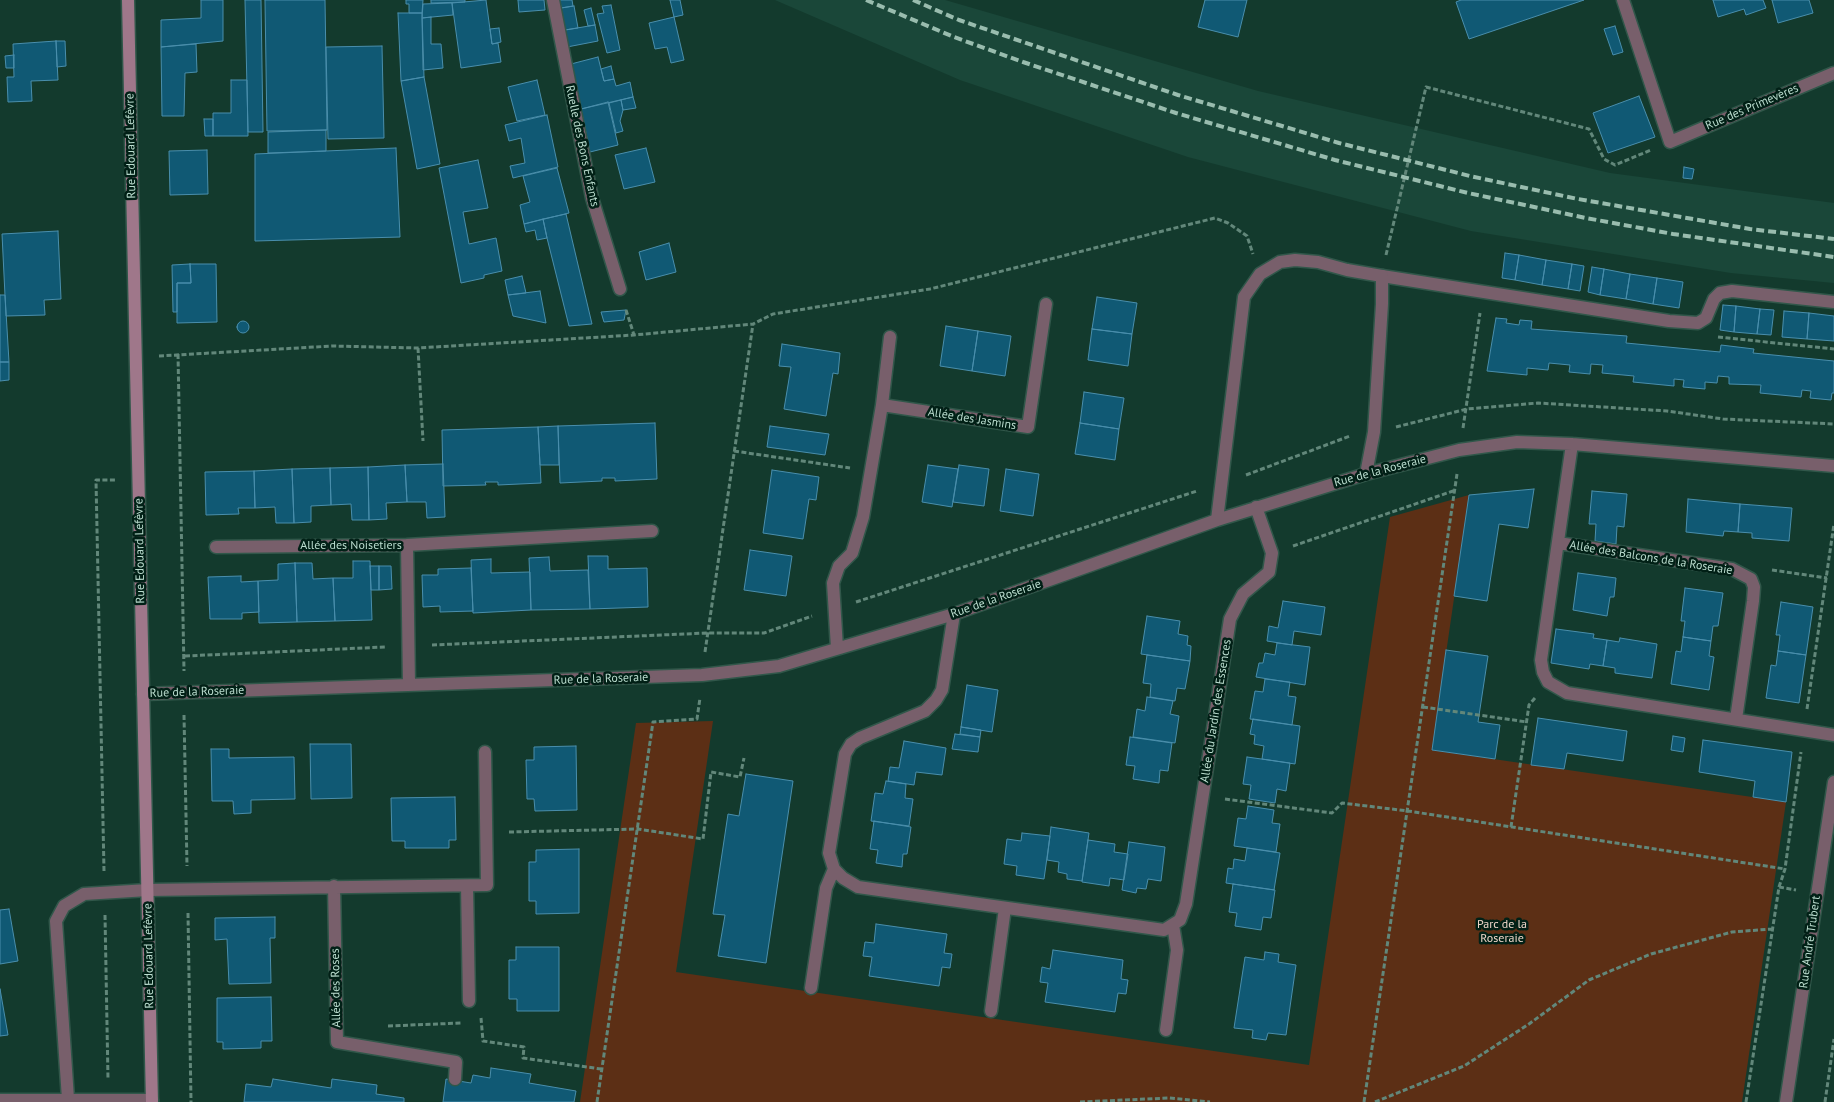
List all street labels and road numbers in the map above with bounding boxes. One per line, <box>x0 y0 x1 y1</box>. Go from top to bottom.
street label: Rue des Primevères <box>1703 81 1801 133</box>
street label: Ruelle des Bons Enfants <box>562 84 602 208</box>
street label: Rue Edouard Lefèvre <box>123 93 139 199</box>
street label: Allée des Jasmins <box>927 405 1017 433</box>
street label: Rue de la Roseraie <box>1332 452 1428 490</box>
street label: Rue Edouard Lefèvre <box>132 498 148 604</box>
street label: Allée des Balcons de la Roseraie <box>1568 538 1734 578</box>
street label: Allée des Noisetiers <box>300 539 402 553</box>
street label: Rue de la Roseraie <box>949 577 1043 621</box>
street label: Allée du Jardin des Essences <box>1198 638 1234 784</box>
street label: Rue de la Roseraie <box>553 670 649 688</box>
street label: Rue de la Roseraie <box>149 683 245 701</box>
street label: Rue André Trubert <box>1796 895 1824 989</box>
street label: Rue Edouard Lefèvre <box>141 903 157 1009</box>
street label: Allée des Roses <box>328 948 344 1028</box>

